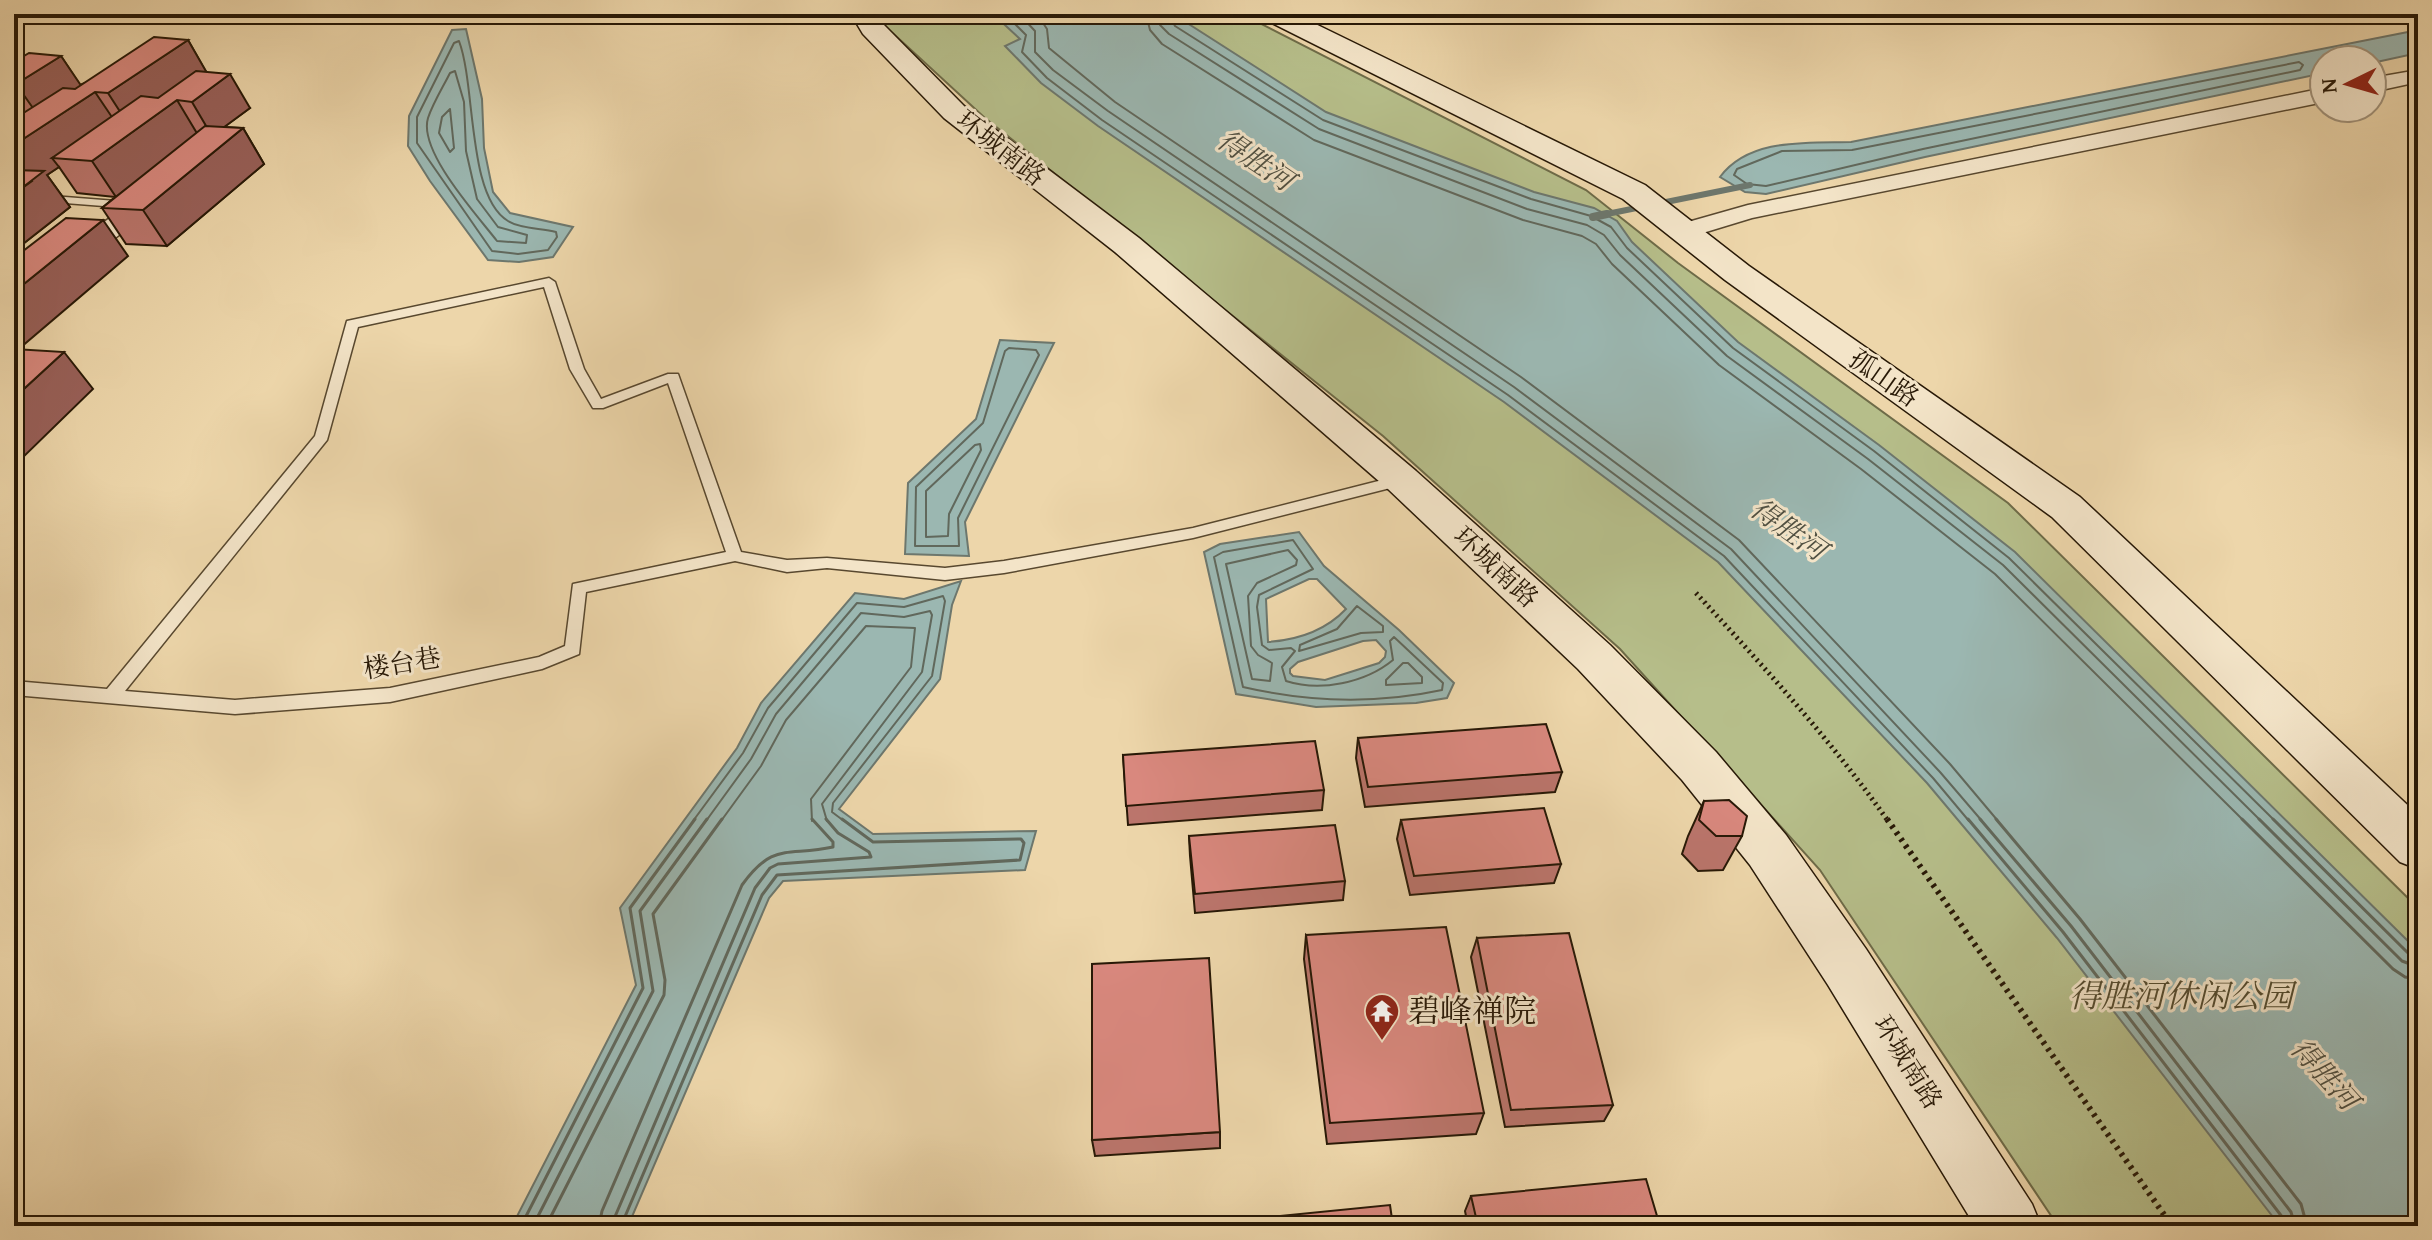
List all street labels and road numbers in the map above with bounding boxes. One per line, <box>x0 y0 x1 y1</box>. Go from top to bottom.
street label: 环城南路 <box>948 100 1054 195</box>
street label: 孤山路 <box>1841 339 1927 416</box>
street label: 环城南路 <box>1445 517 1548 616</box>
street label: 楼台巷 <box>360 637 443 688</box>
street label: 环城南路 <box>1864 1007 1953 1116</box>

